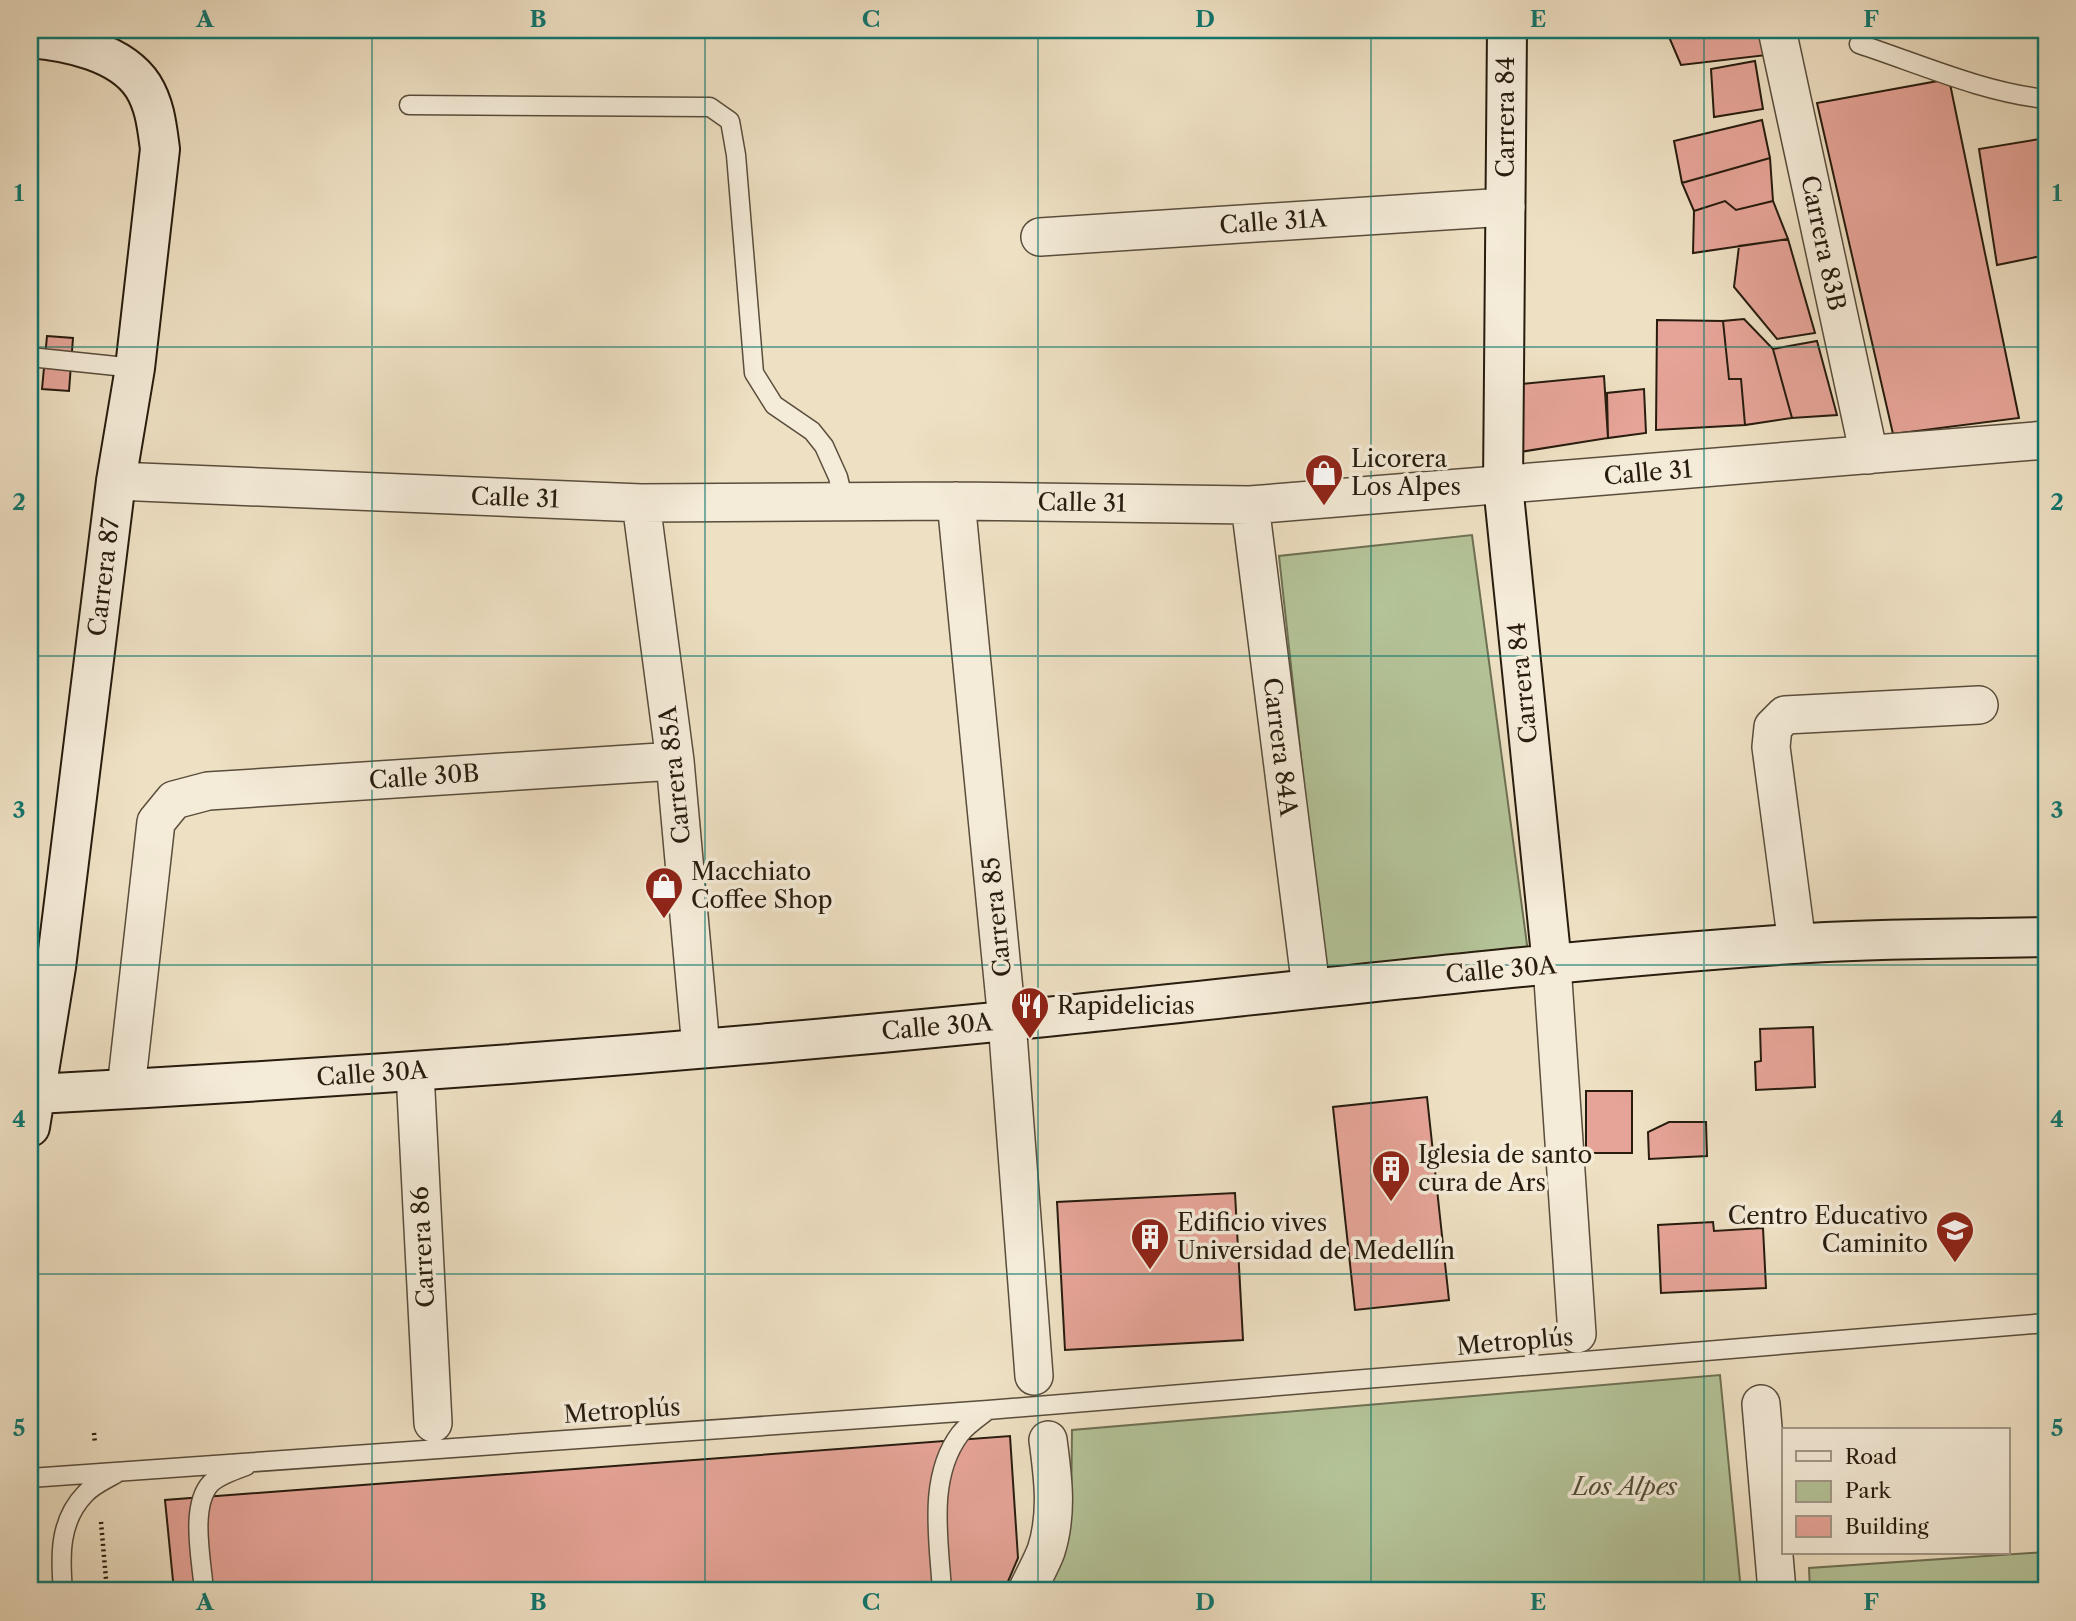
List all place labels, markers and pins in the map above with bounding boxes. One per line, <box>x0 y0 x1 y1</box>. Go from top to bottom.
place label: Licorera Los Alpes <box>1351 444 1461 501</box>
shop icon: Licorera Los Alpes <box>1303 452 1345 507</box>
place label: Macchiato Coffee Shop <box>691 857 833 914</box>
shop icon: Macchiato Coffee Shop <box>643 865 685 920</box>
restaurant icon: Rapidelicias <box>1009 985 1051 1040</box>
place label: Rapidelicias <box>1057 991 1195 1020</box>
place label: Iglesia de santo cura de Ars <box>1418 1140 1592 1197</box>
building icon: Iglesia de santo cura de Ars <box>1370 1148 1412 1203</box>
place label: Centro Educativo Caminito <box>1728 1201 1928 1258</box>
place label: Edificio vives Universidad de Medellín <box>1177 1208 1455 1265</box>
school or university icon: Centro Educativo Caminito <box>1934 1209 1976 1264</box>
building icon: Edificio vives Universidad de Medellín <box>1129 1216 1171 1271</box>

